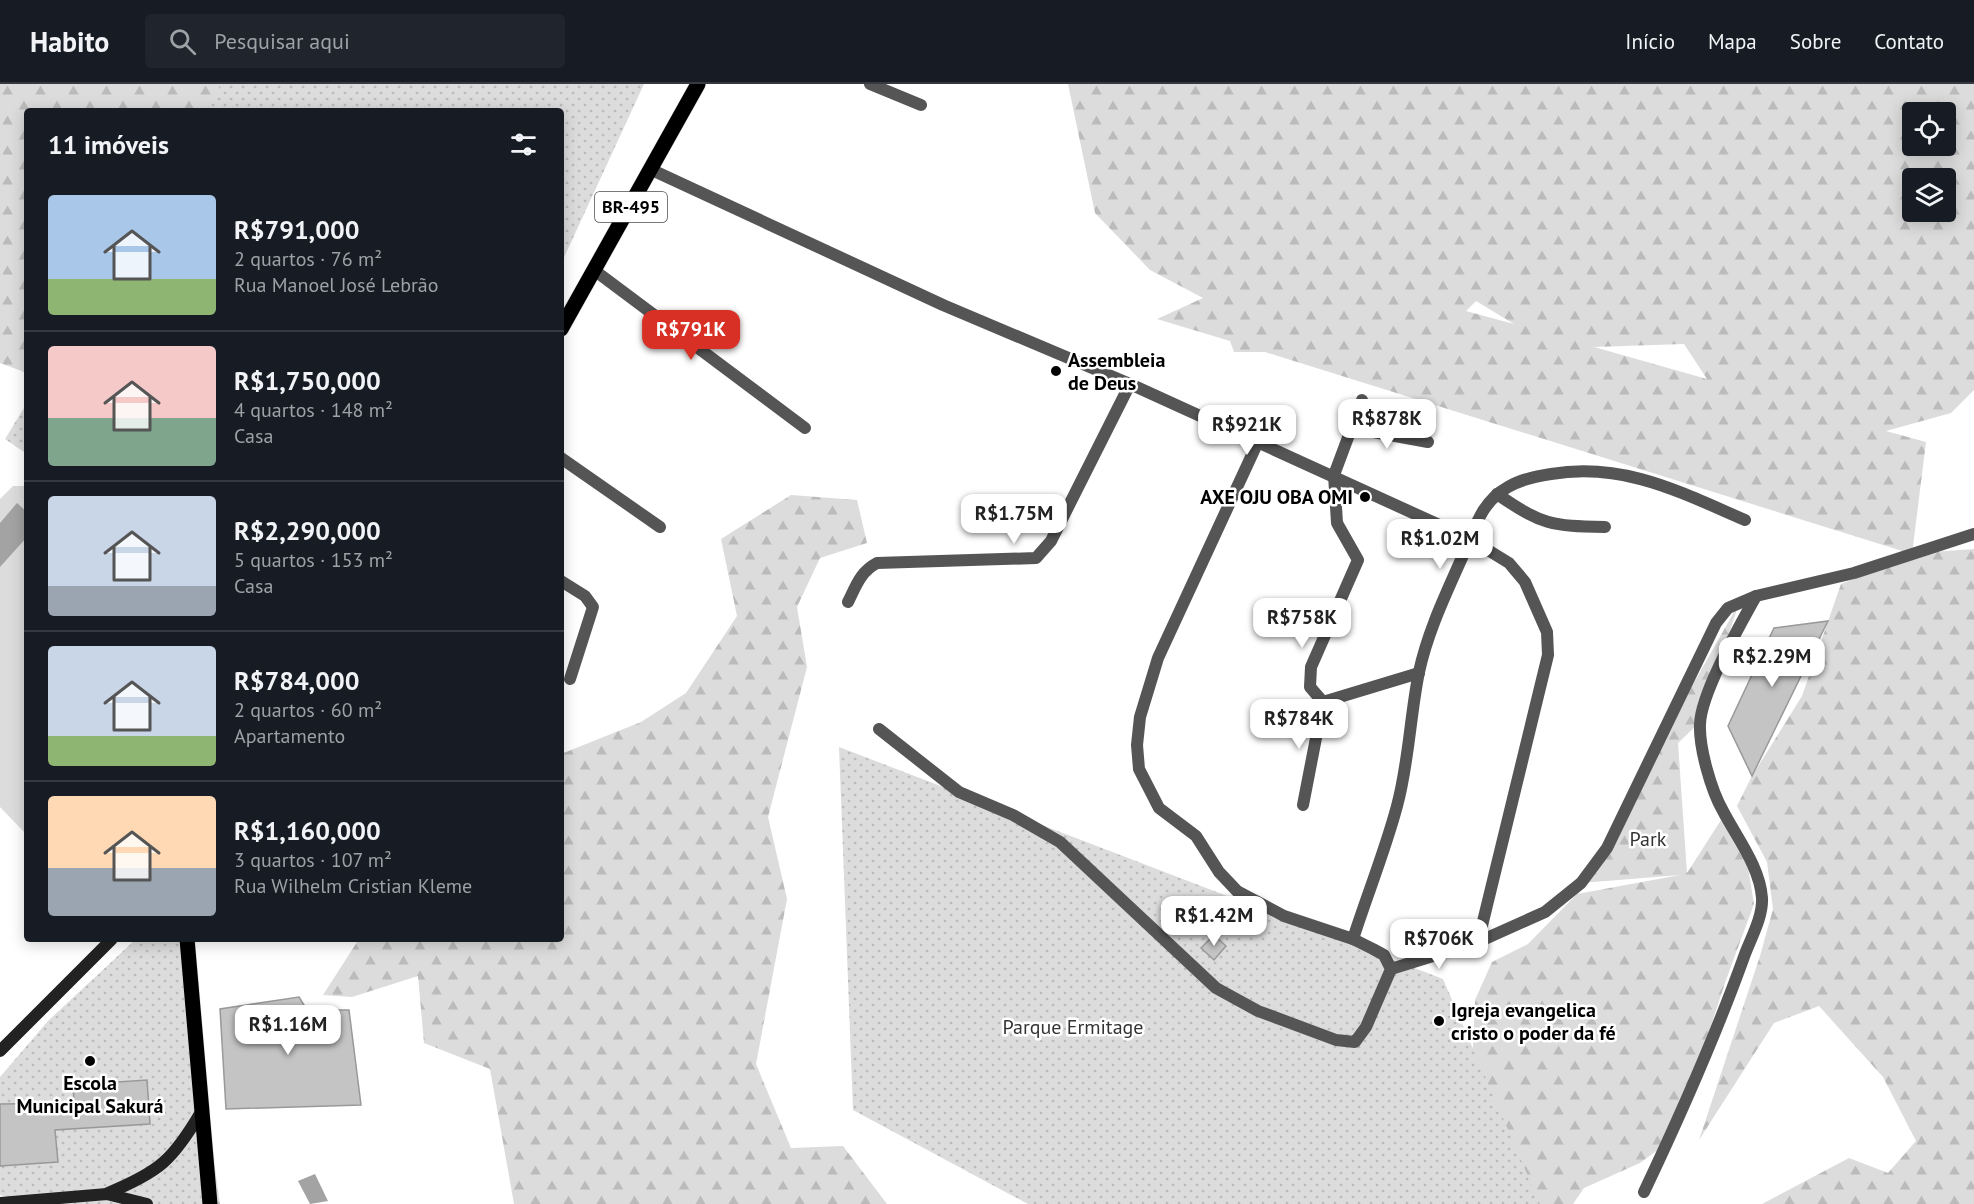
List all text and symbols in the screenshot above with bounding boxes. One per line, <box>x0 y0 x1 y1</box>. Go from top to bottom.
search box <box>145 14 565 68</box>
text: Habito <box>30 23 109 60</box>
icon: search <box>166 25 199 58</box>
text: Pesquisar aqui <box>214 27 350 55</box>
text: Início <box>1625 28 1675 55</box>
text: Mapa <box>1708 28 1757 55</box>
text: Sobre <box>1790 28 1841 55</box>
text: Contato <box>1874 28 1944 55</box>
map controls <box>1902 102 1956 222</box>
button: locate <box>1902 102 1956 156</box>
text: 11 imóveis <box>48 128 169 161</box>
icon: filters <box>507 128 540 161</box>
button: layers <box>1902 168 1956 222</box>
road number: BR-495 <box>595 192 667 222</box>
text: R$791,000 <box>234 213 359 246</box>
icon: home <box>96 219 168 291</box>
text: 2 quartos · 76 m² <box>234 246 382 272</box>
text: Rua Manoel José Lebrão <box>234 272 439 298</box>
pin: R$791K <box>642 310 740 361</box>
text: R$791K <box>656 316 726 342</box>
place label: Assembleia de Deus <box>1068 347 1165 396</box>
text: R$1,750,000 <box>234 364 381 397</box>
marker: Assembleia de Deus <box>1049 364 1063 378</box>
icon: home <box>96 370 168 442</box>
text: 4 quartos · 148 m² <box>234 397 393 423</box>
pin: R$878K <box>1338 399 1436 450</box>
pin: R$921K <box>1198 405 1296 456</box>
text: R$878K <box>1352 405 1422 431</box>
text: R$921K <box>1212 411 1282 437</box>
text: Casa <box>234 423 273 449</box>
place label: AXE OJU OBA OMI <box>1200 484 1353 510</box>
marker: AXE OJU OBA OMI <box>1358 490 1372 504</box>
pin: R$1.75M <box>959 494 1069 545</box>
text: R$1.75M <box>975 500 1053 526</box>
text: R$2,290,000 <box>234 514 381 547</box>
pin: R$1.02M <box>1385 519 1495 570</box>
icon: home <box>96 520 168 592</box>
text: R$1.02M <box>1401 525 1479 551</box>
text: 5 quartos · 153 m² <box>234 547 393 573</box>
text: Casa <box>234 573 273 599</box>
pin: R$758K <box>1253 598 1351 649</box>
text: R$758K <box>1267 604 1337 630</box>
pin: R$2.29M <box>1717 637 1827 688</box>
text: R$2.29M <box>1733 643 1811 669</box>
text: R$784,000 <box>234 664 359 697</box>
icon: home <box>96 670 168 742</box>
text: 2 quartos · 60 m² <box>234 697 382 723</box>
pin: R$784K <box>1250 699 1348 750</box>
text: R$784K <box>1264 705 1334 731</box>
text: Apartamento <box>234 723 345 749</box>
text: R$1,160,000 <box>234 814 381 847</box>
icon: home <box>96 820 168 892</box>
park label: Park <box>1630 826 1667 852</box>
text: 3 quartos · 107 m² <box>234 847 392 873</box>
text: Rua Wilhelm Cristian Kleme <box>234 873 472 899</box>
pin: R$1.42M <box>1159 896 1269 947</box>
text: R$1.42M <box>1175 902 1253 928</box>
pin: R$706K <box>1390 919 1488 970</box>
text: R$706K <box>1404 925 1474 951</box>
place label: Igreja evangelica cristo o poder da fé <box>1451 997 1616 1046</box>
pin: R$1.16M <box>233 1005 343 1056</box>
text: R$1.16M <box>249 1011 327 1037</box>
park label: Parque Ermitage <box>1003 1014 1143 1040</box>
marker: Igreja evangelica cristo o poder da fé <box>1432 1014 1446 1028</box>
marker: Escola Municipal Sakurá <box>83 1054 97 1068</box>
place label: Escola Municipal Sakurá <box>17 1070 163 1119</box>

